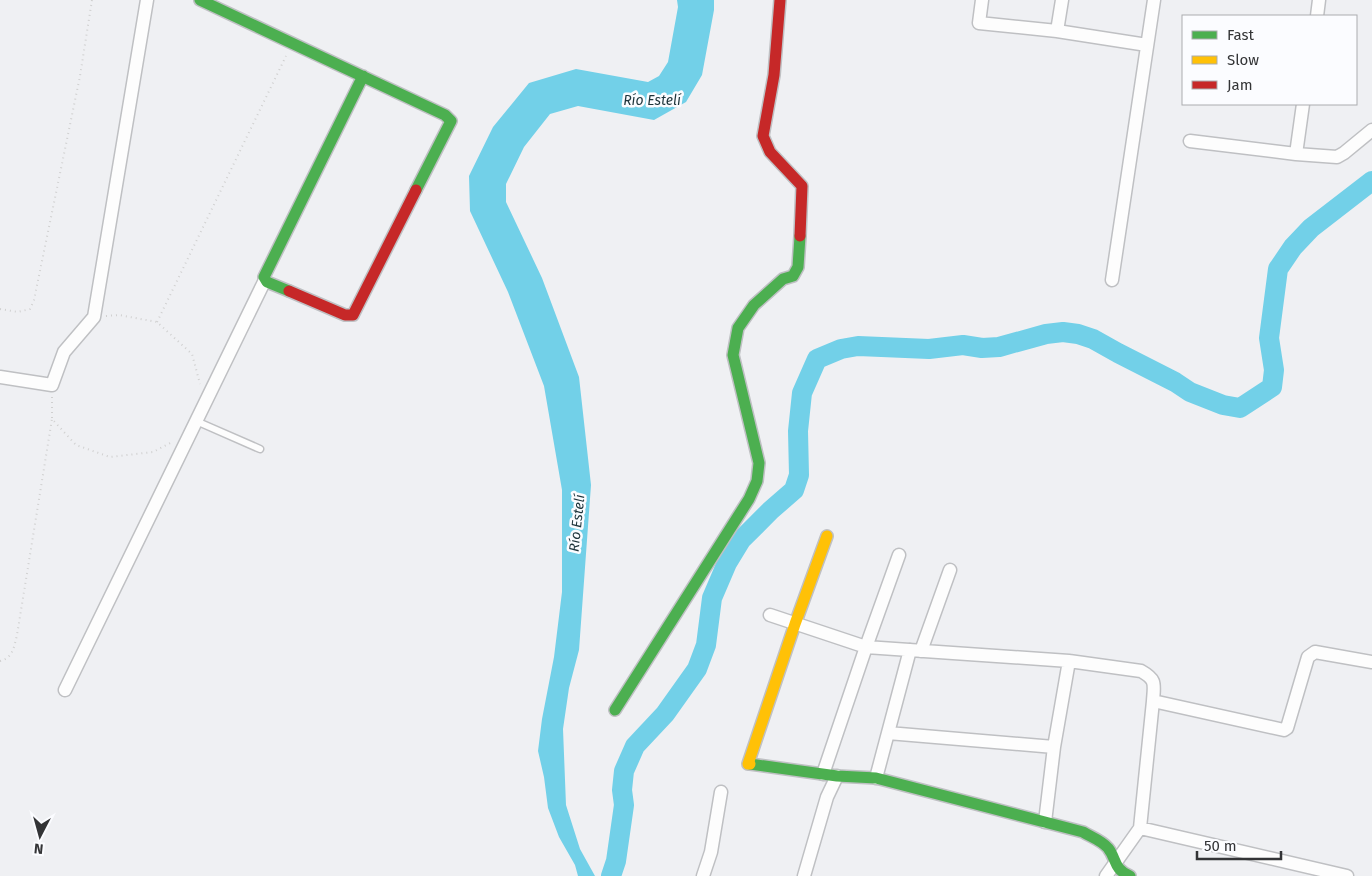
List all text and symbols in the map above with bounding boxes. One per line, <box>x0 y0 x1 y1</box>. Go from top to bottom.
legend <box>1182 15 1357 105</box>
text: Fast <box>1227 26 1254 44</box>
text: Slow <box>1227 51 1259 69</box>
text: Jam <box>1227 76 1253 94</box>
water label: Río Estelí <box>623 92 682 109</box>
water label: Río Estelí <box>566 492 589 553</box>
north arrow <box>15 811 65 861</box>
scale bar <box>1197 828 1281 860</box>
text: 50 m <box>1204 837 1237 855</box>
text: N <box>33 839 44 857</box>

